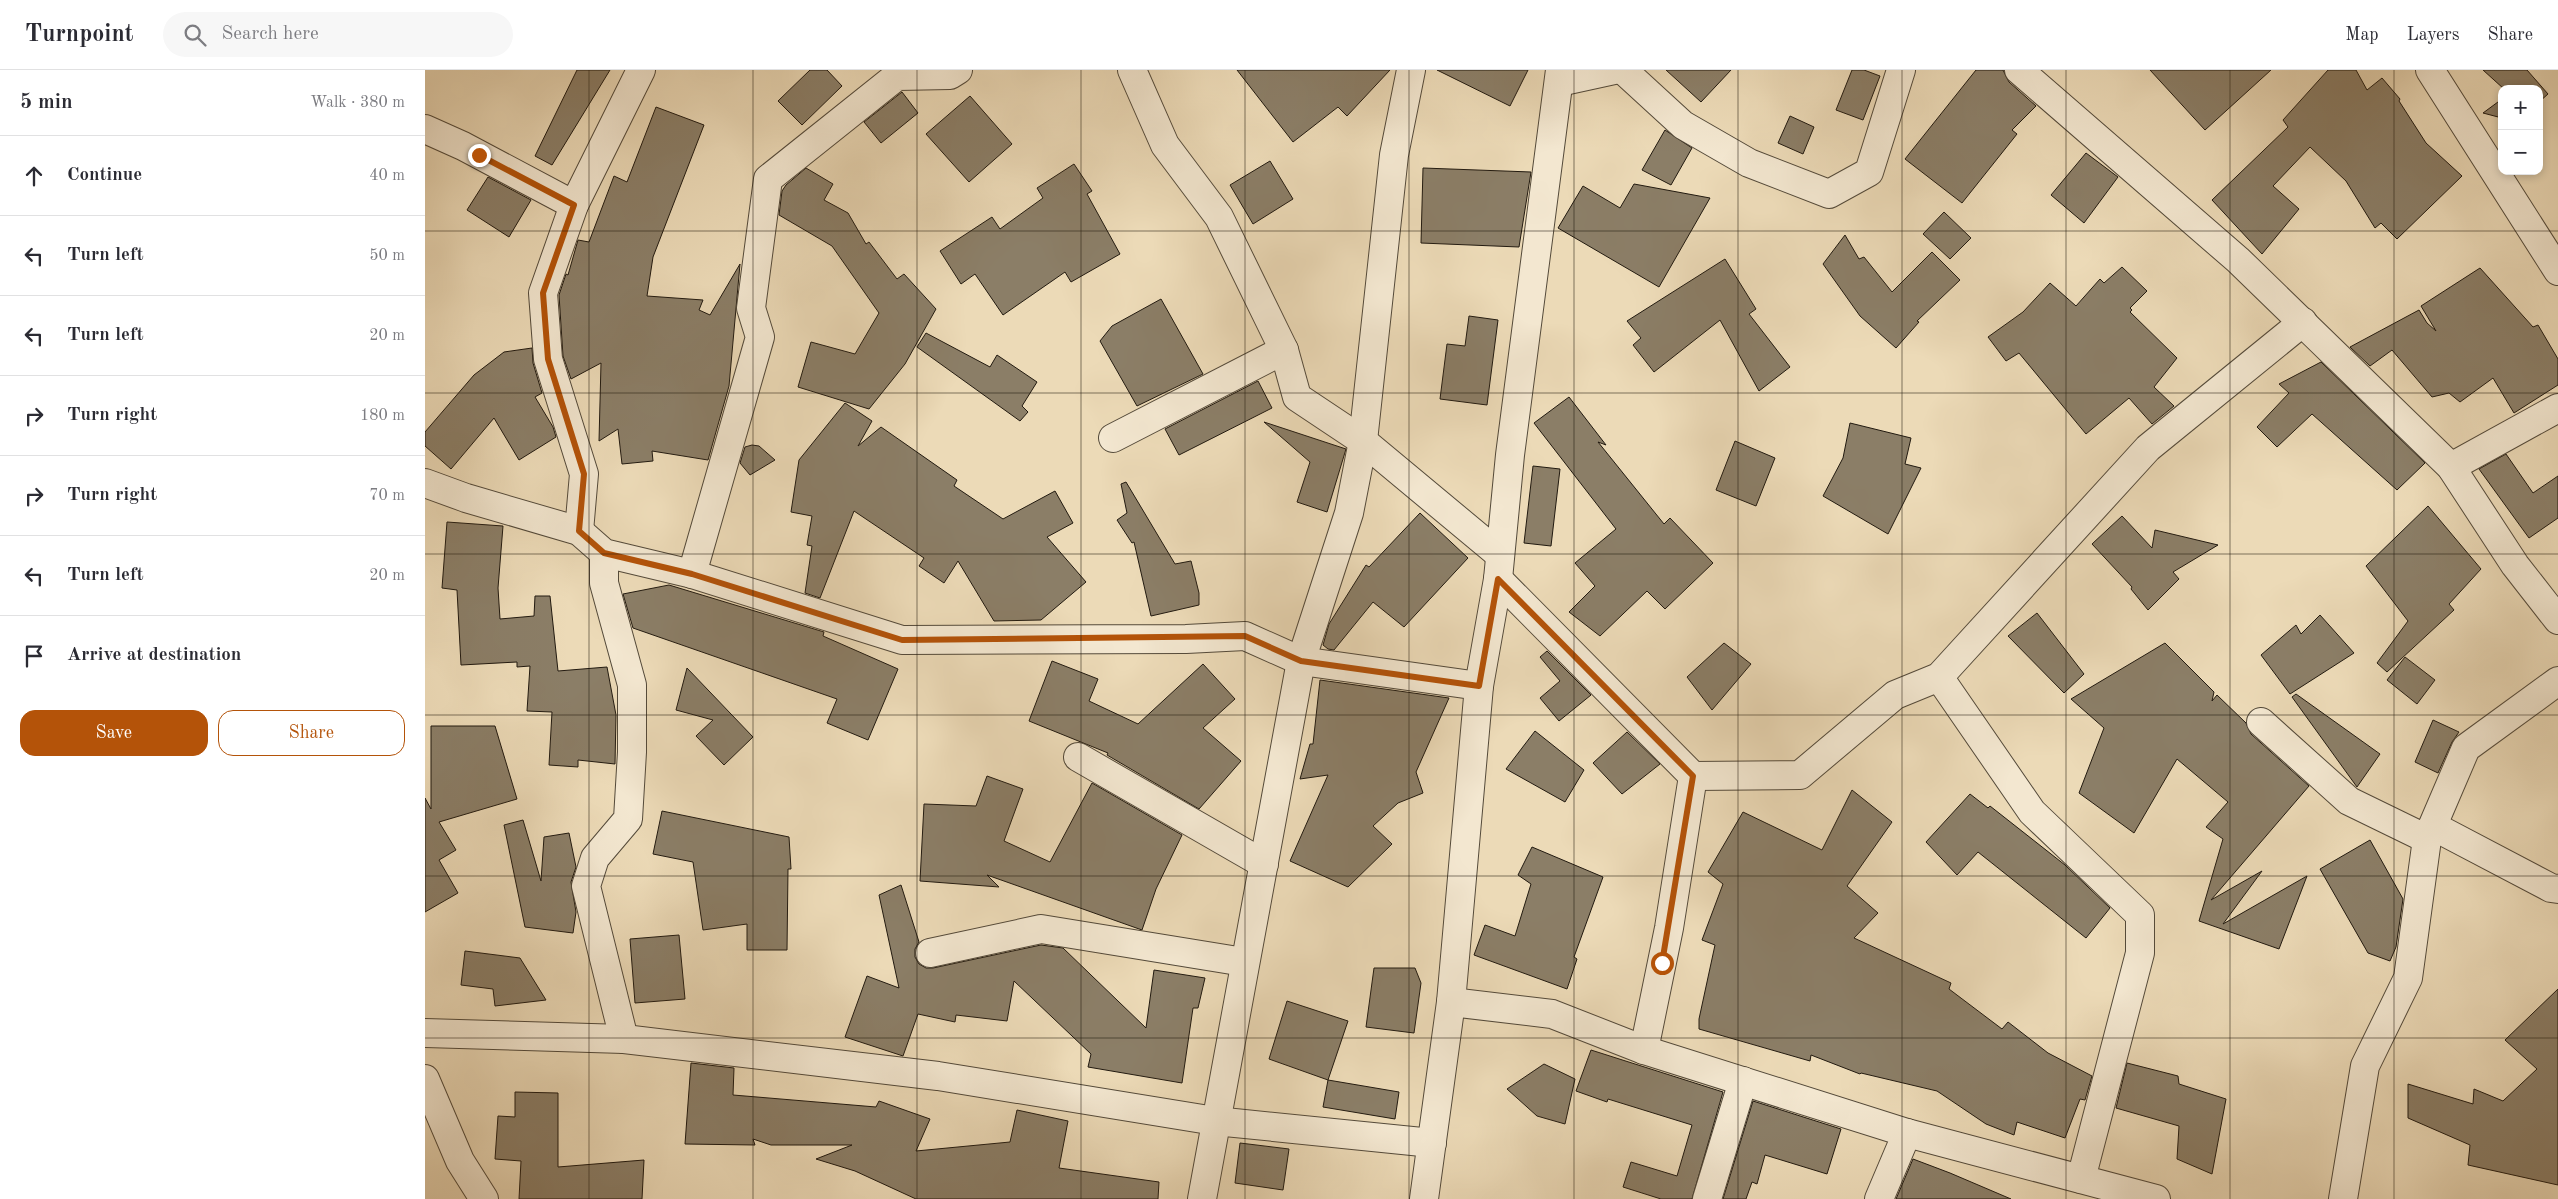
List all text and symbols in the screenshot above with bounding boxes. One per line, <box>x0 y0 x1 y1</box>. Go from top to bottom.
search box <box>163 12 513 57</box>
icon: search <box>181 21 209 49</box>
text: Turnpoint <box>25 23 133 47</box>
text: Search here <box>221 25 319 44</box>
text: Map <box>2345 26 2379 44</box>
text: Layers <box>2407 26 2459 44</box>
text: Share <box>2487 26 2533 44</box>
map controls <box>2498 85 2543 175</box>
button: + <box>2498 85 2543 130</box>
text: 5 min <box>20 92 73 113</box>
text: Walk · 380 m <box>310 95 405 111</box>
button: − <box>2498 130 2543 175</box>
route end <box>468 144 491 167</box>
icon: ahead <box>20 162 48 190</box>
text: Continue <box>67 166 142 185</box>
text: 40 m <box>369 168 405 184</box>
icon: left <box>20 242 48 270</box>
text: Turn left <box>67 246 144 265</box>
text: 50 m <box>369 248 405 264</box>
icon: left <box>20 322 48 350</box>
text: Turn left <box>67 326 144 345</box>
text: 20 m <box>369 328 405 344</box>
icon: right <box>20 402 48 430</box>
text: Turn right <box>67 406 157 425</box>
text: 180 m <box>360 408 405 424</box>
icon: right <box>20 482 48 510</box>
text: Turn right <box>67 486 157 505</box>
text: 70 m <box>369 488 405 504</box>
icon: left <box>20 562 48 590</box>
text: Turn left <box>67 566 144 585</box>
text: 20 m <box>369 568 405 584</box>
icon: arrive <box>20 642 48 670</box>
text: Arrive at destination <box>67 646 241 665</box>
button: Save <box>20 710 208 756</box>
button: Share <box>218 710 405 756</box>
route start <box>1651 952 1674 975</box>

